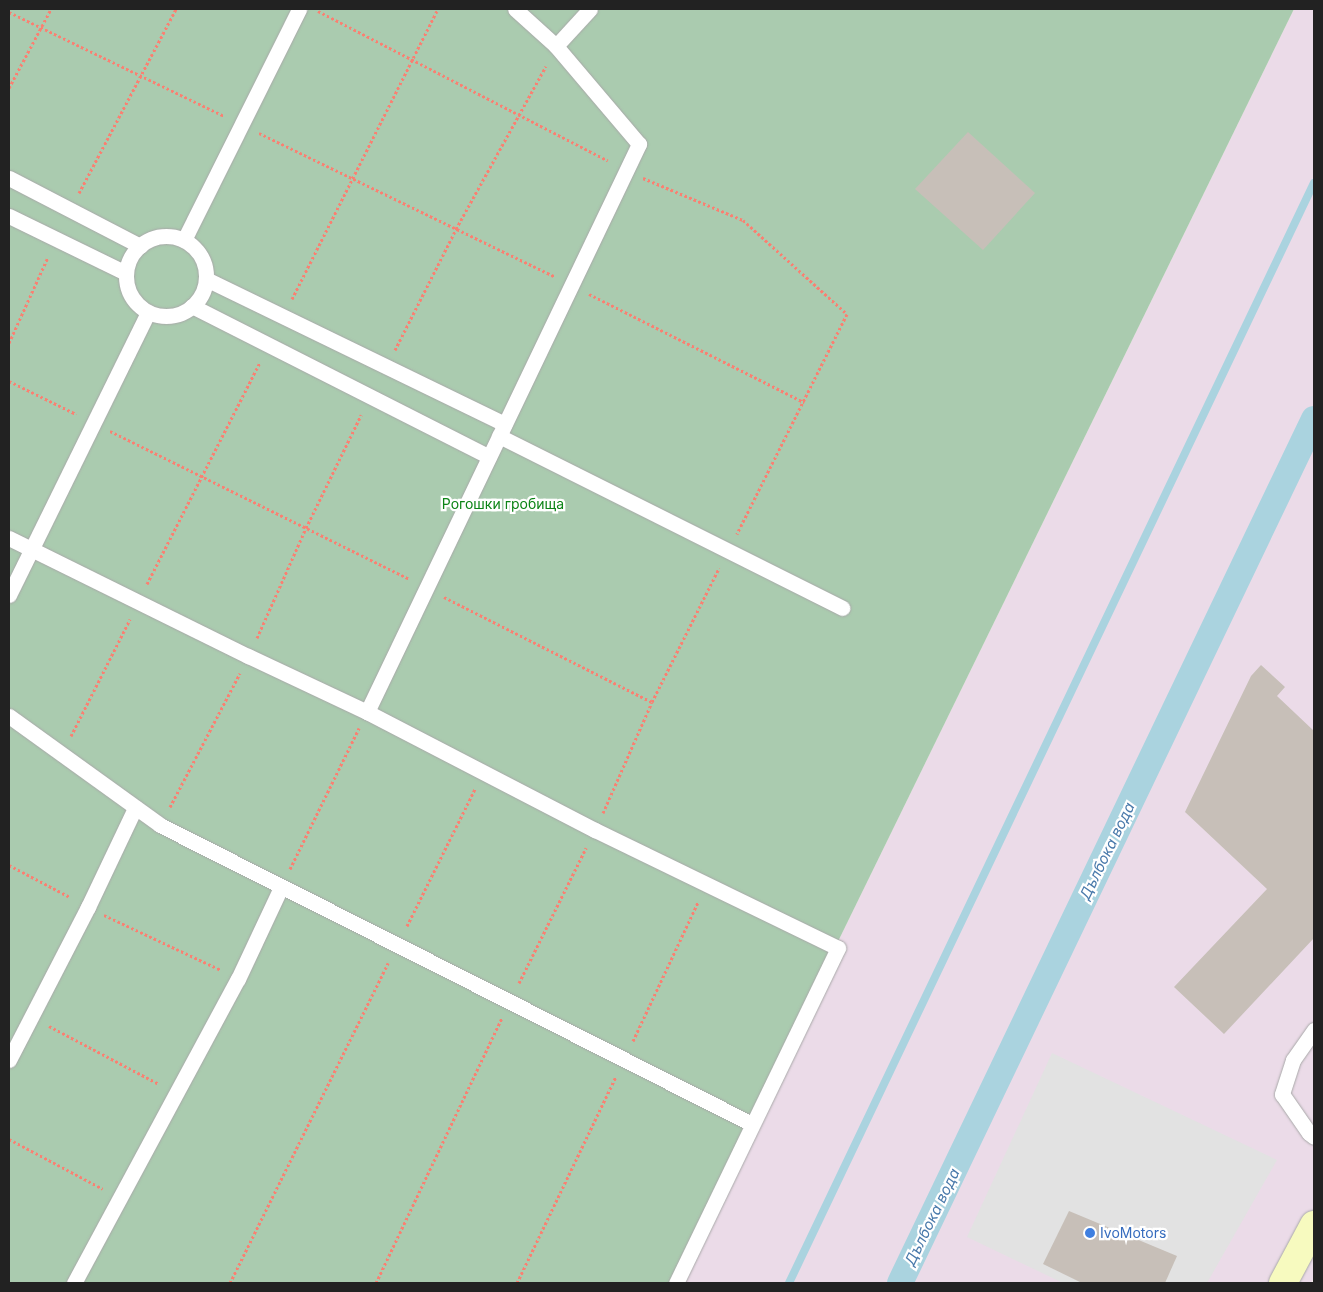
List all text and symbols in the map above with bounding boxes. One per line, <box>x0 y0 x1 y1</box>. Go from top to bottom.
park label: Рогошки гробища <box>442 496 564 512</box>
water label: Дълбока вода <box>1076 799 1138 903</box>
water label: Дълбока вода <box>901 1165 963 1269</box>
place label: IvoMotors <box>1100 1225 1166 1241</box>
marker: IvoMotors <box>1084 1227 1096 1239</box>

